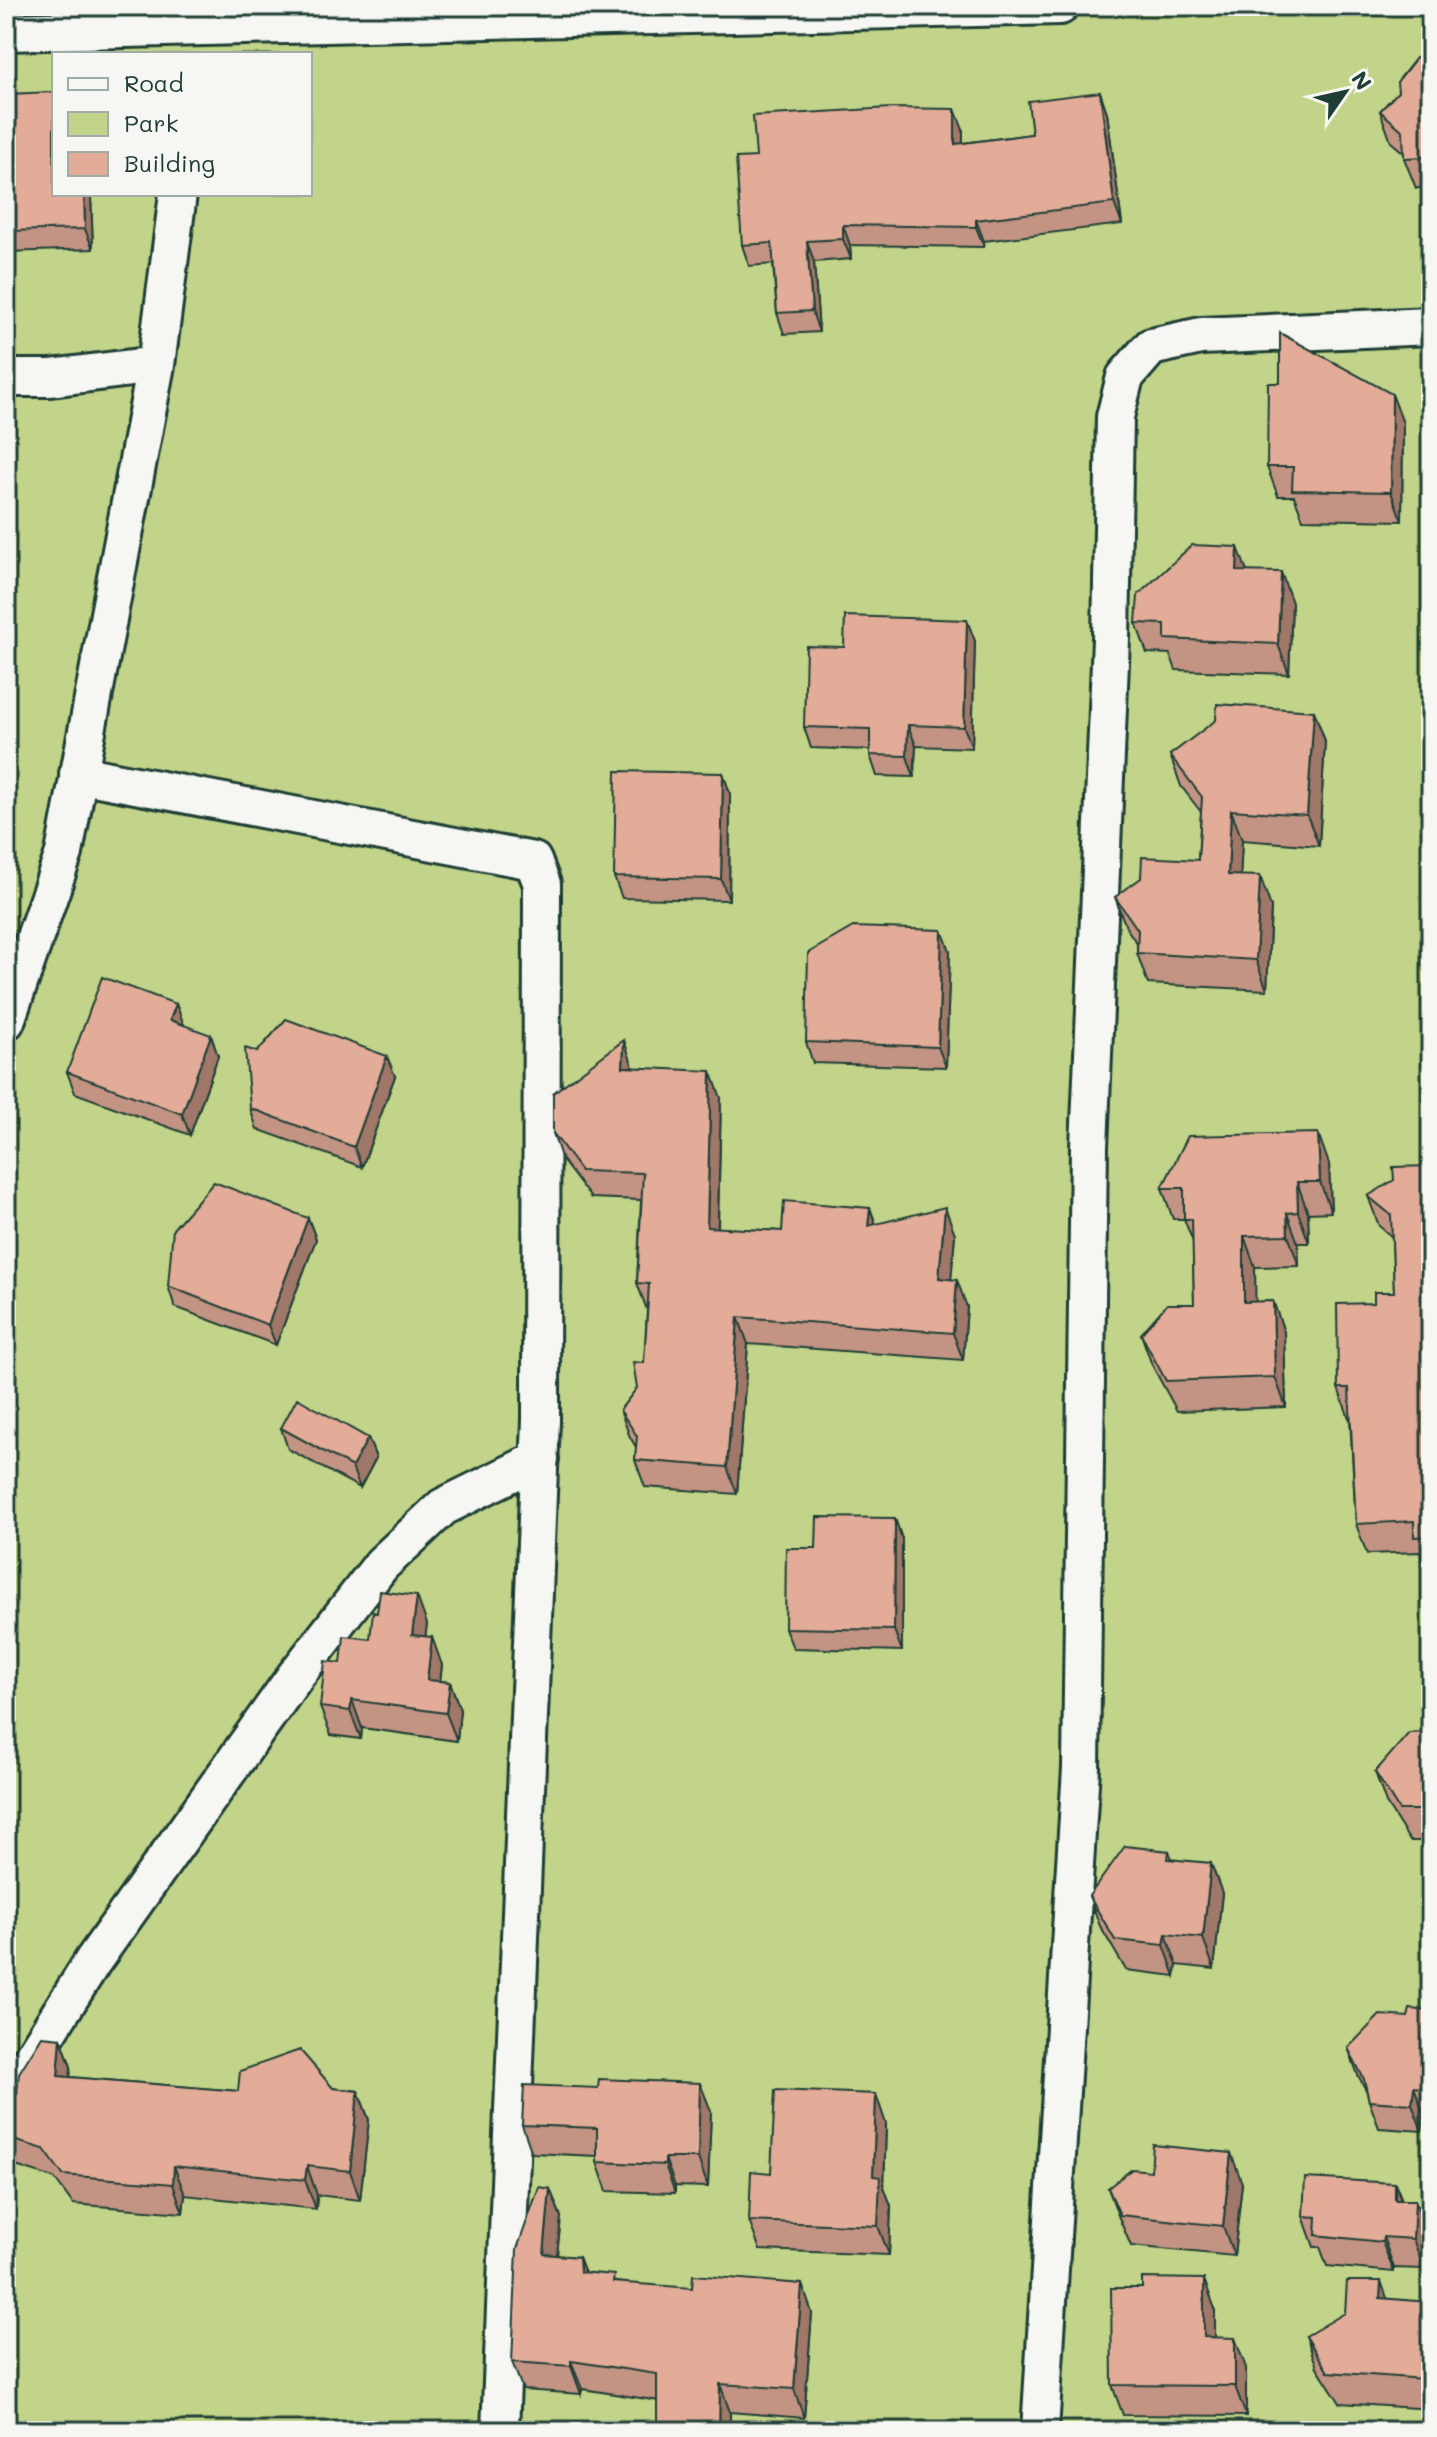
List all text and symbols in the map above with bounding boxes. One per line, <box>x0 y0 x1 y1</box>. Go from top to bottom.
legend <box>52 52 312 196</box>
north arrow <box>1305 52 1385 132</box>
text: N <box>1345 66 1379 96</box>
text: Road <box>124 67 184 98</box>
text: Park <box>124 107 178 138</box>
text: Building <box>124 147 215 178</box>

